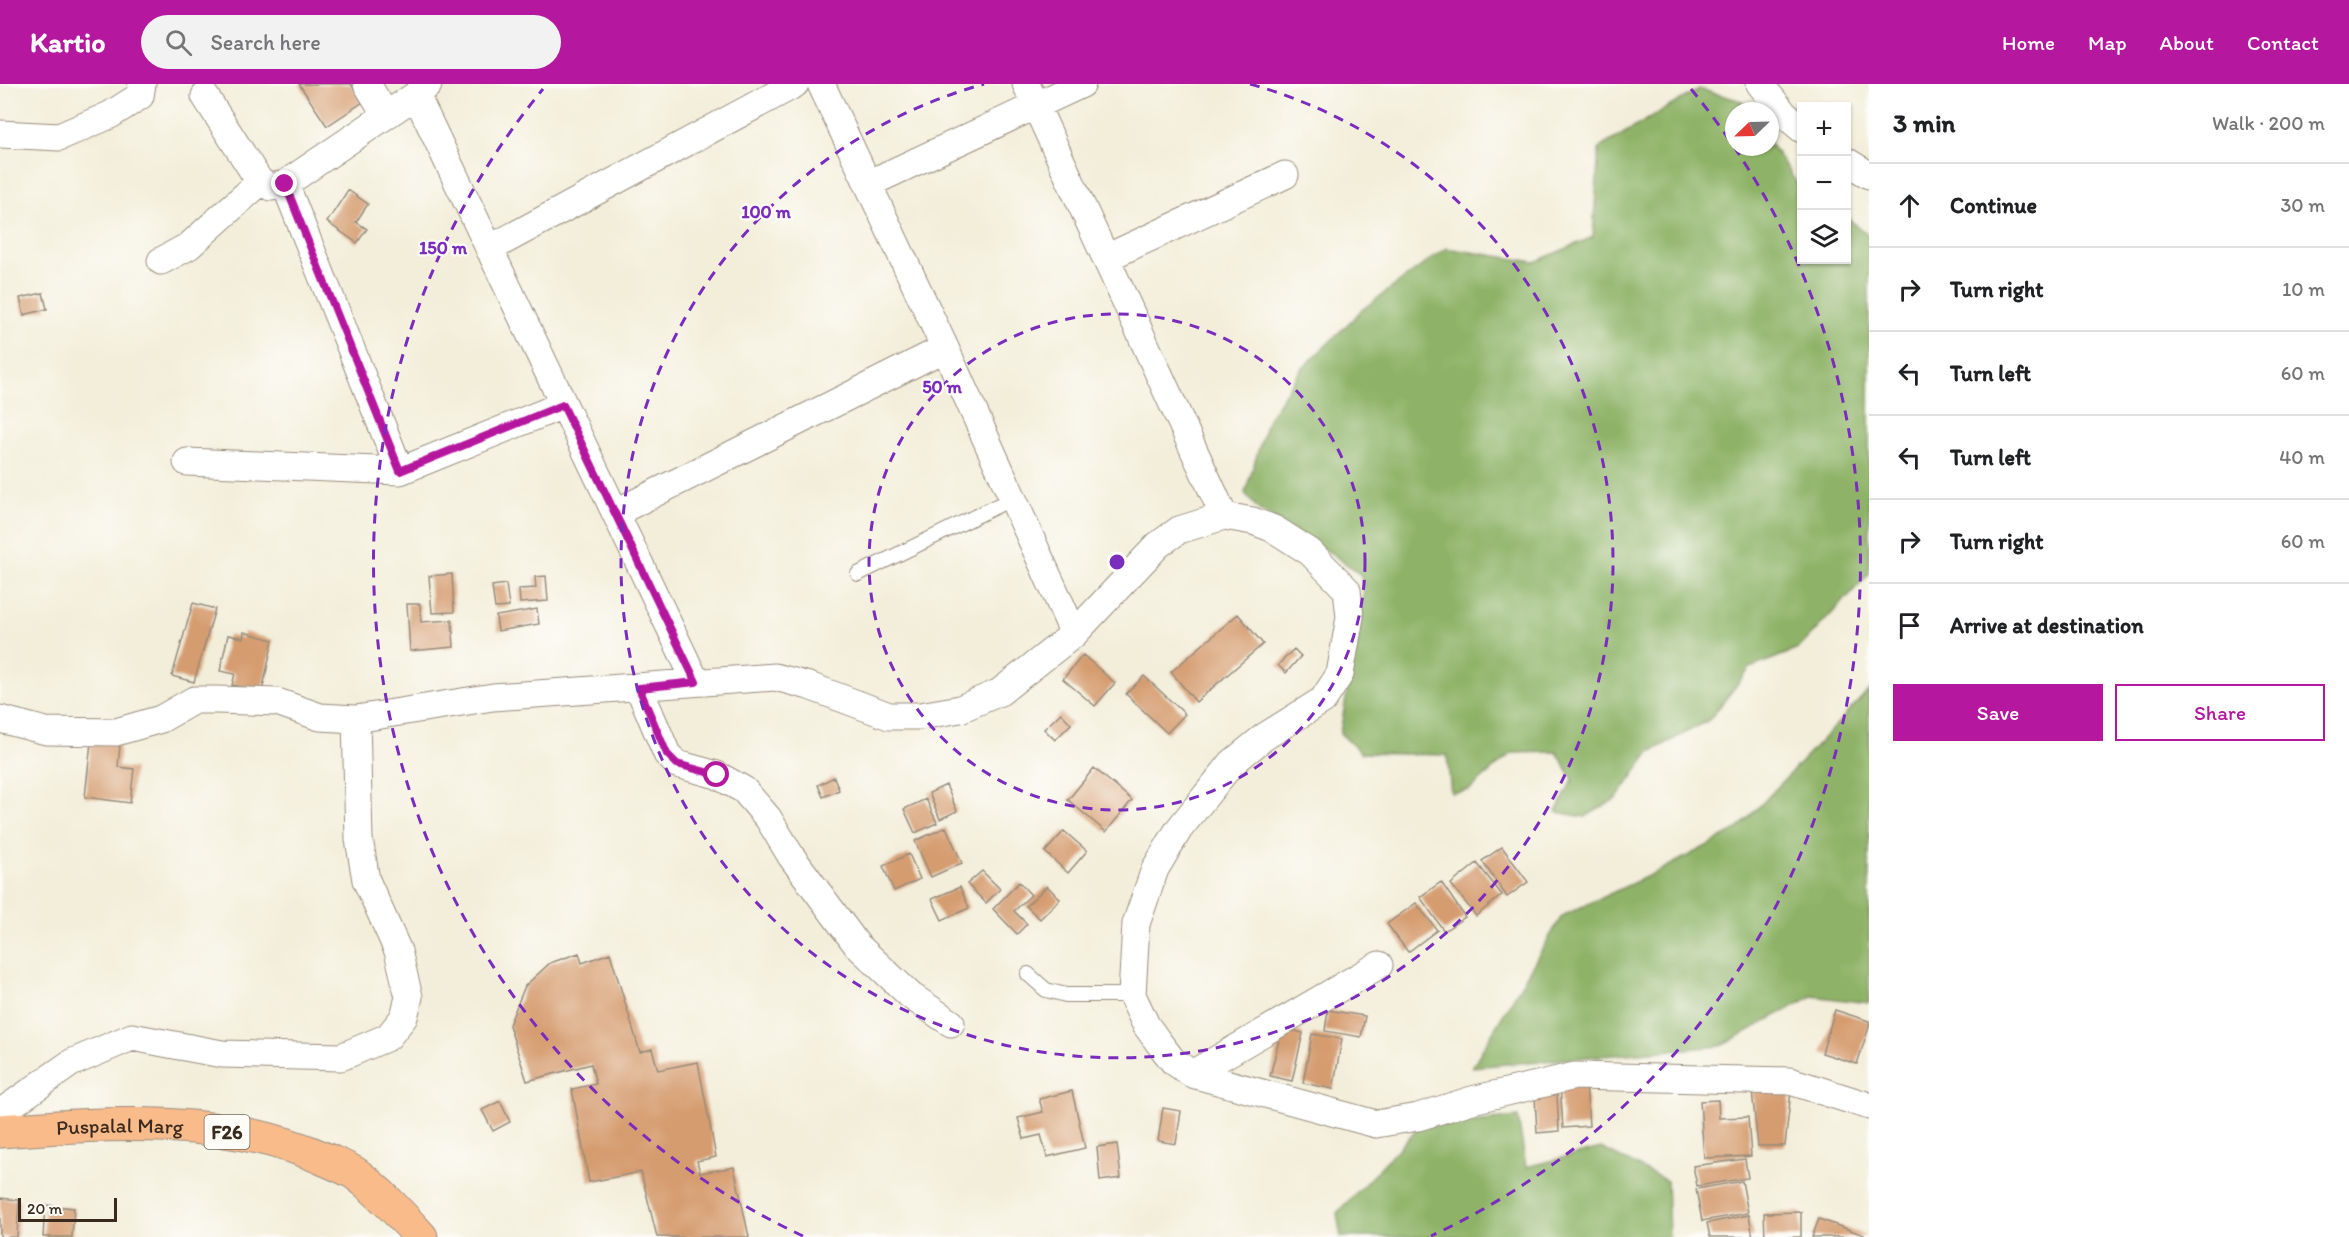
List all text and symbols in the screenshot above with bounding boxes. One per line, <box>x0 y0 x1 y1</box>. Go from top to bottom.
search box <box>141 15 561 69</box>
text: Kartio <box>30 25 105 59</box>
icon: search <box>162 26 195 59</box>
text: Search here <box>210 29 321 56</box>
text: Home <box>2002 30 2055 55</box>
text: Map <box>2088 30 2127 55</box>
text: About <box>2160 30 2214 55</box>
text: Contact <box>2247 30 2319 55</box>
north arrow <box>1725 102 1779 156</box>
map controls <box>1797 102 1851 264</box>
button: + <box>1797 102 1851 156</box>
text: 3 min <box>1893 107 1955 139</box>
text: Walk · 200 m <box>2212 111 2325 135</box>
button: − <box>1797 156 1851 210</box>
route end <box>271 170 297 196</box>
icon: ahead <box>1893 189 1926 222</box>
text: Continue <box>1950 192 2037 219</box>
text: 30 m <box>2280 193 2325 217</box>
text: 100 m <box>741 201 792 223</box>
button: layers <box>1797 210 1851 264</box>
text: 150 m <box>419 237 468 259</box>
icon: right <box>1893 273 1926 306</box>
text: Turn right <box>1950 276 2044 303</box>
text: 10 m <box>2282 277 2325 301</box>
icon: left <box>1893 357 1926 390</box>
text: Turn left <box>1950 360 2031 387</box>
text: 60 m <box>2281 361 2325 385</box>
text: 50 m <box>922 376 963 398</box>
icon: left <box>1893 441 1926 474</box>
text: Turn left <box>1950 444 2031 471</box>
text: 40 m <box>2279 445 2325 469</box>
icon: right <box>1893 525 1926 558</box>
text: Turn right <box>1950 528 2044 555</box>
text: 60 m <box>2281 529 2325 553</box>
centre of rings <box>1107 552 1127 572</box>
icon: arrive <box>1893 609 1926 642</box>
text: Arrive at destination <box>1950 612 2144 639</box>
button: Save <box>1893 684 2103 741</box>
button: Share <box>2115 684 2325 741</box>
route start <box>703 761 729 787</box>
street label: Puspalal Marg <box>55 1112 185 1140</box>
road number: F26 <box>204 1115 250 1149</box>
scale bar <box>18 1195 117 1222</box>
text: 20 m <box>27 1199 62 1218</box>

